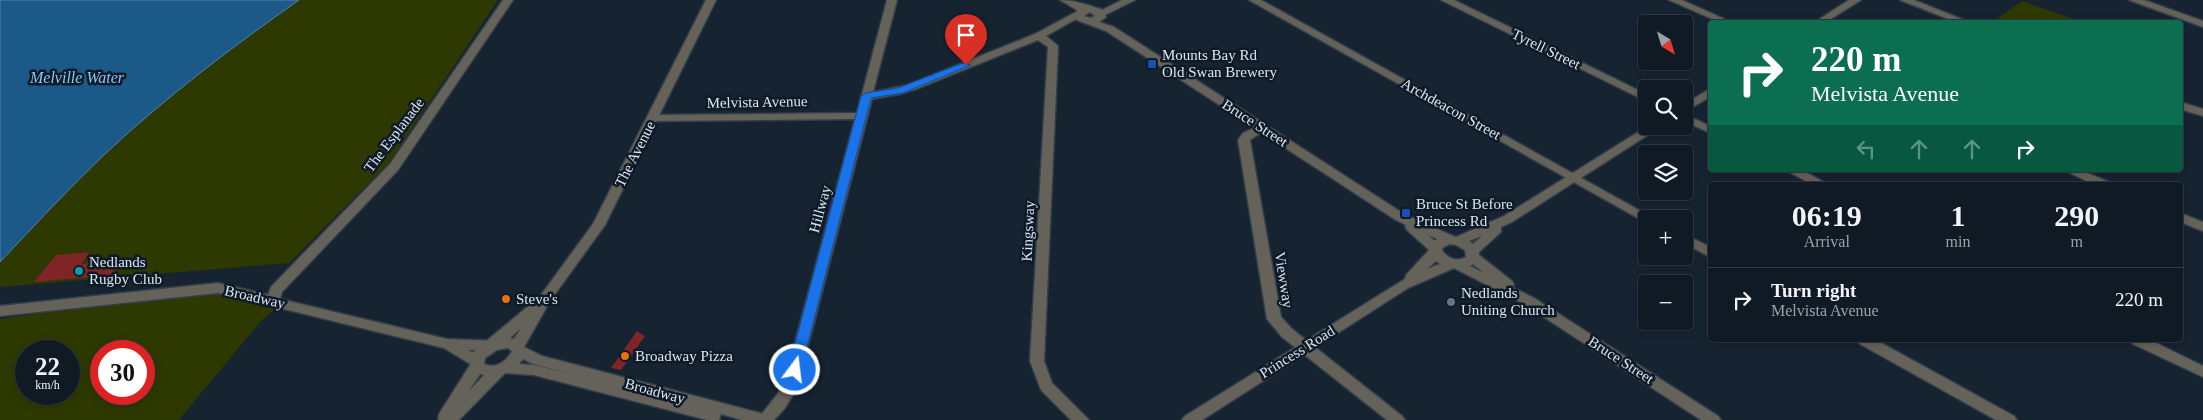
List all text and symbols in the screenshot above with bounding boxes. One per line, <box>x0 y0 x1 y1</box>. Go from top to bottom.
pin <box>945 14 987 65</box>
north arrow <box>1638 15 1692 70</box>
map controls <box>1638 15 1693 330</box>
icon: arrive <box>952 21 980 49</box>
street label: Tyrell Street <box>1509 26 1584 73</box>
icon: right <box>1728 40 1793 105</box>
text: 220 m <box>1811 40 1901 79</box>
place label: Mounts Bay Rd Old Swan Brewery <box>1162 47 1277 80</box>
marker: Mounts Bay Rd Old Swan Brewery <box>1146 58 1158 70</box>
water label: Melville Water <box>29 69 125 86</box>
street label: Archdeacon Street <box>1398 75 1504 143</box>
button: search <box>1638 80 1693 135</box>
text: Melvista Avenue <box>1811 81 1959 106</box>
street label: Melvista Avenue <box>706 93 808 111</box>
street label: The Esplanade <box>361 94 427 175</box>
street label: Bruce Street <box>1219 96 1291 150</box>
street label: The Avenue <box>612 118 659 190</box>
icon: left <box>1852 135 1880 163</box>
icon: ahead <box>1905 135 1933 163</box>
icon: ahead <box>1958 135 1986 163</box>
icon: right <box>2011 135 2039 163</box>
button: layers <box>1638 145 1693 200</box>
street label: Hillway <box>806 183 834 234</box>
place label: Bruce St Before Princess Rd <box>1416 196 1513 229</box>
text: 06:19 <box>1792 199 1862 232</box>
text: 1 <box>1950 199 1965 232</box>
text: 290 <box>2054 199 2099 232</box>
street label: Kingsway <box>1018 200 1038 262</box>
marker: Bruce St Before Princess Rd <box>1400 207 1412 219</box>
button: + <box>1638 210 1693 265</box>
text: Arrival <box>1804 233 1850 250</box>
text: min <box>1946 233 1970 250</box>
text: m <box>2070 233 2083 250</box>
street label: Viewway <box>1272 251 1296 310</box>
place label: Nedlands Rugby Club <box>89 254 162 287</box>
marker: Nedlands Rugby Club <box>73 265 85 277</box>
button: − <box>1638 275 1693 330</box>
text: Turn right <box>1771 280 1856 301</box>
street label: Broadway <box>223 282 287 312</box>
place label: Nedlands Uniting Church <box>1461 285 1555 318</box>
icon: right <box>1728 286 1756 314</box>
text: 220 m <box>2115 289 2163 310</box>
place label: Steve's <box>516 291 558 307</box>
marker: Steve's <box>500 293 512 305</box>
marker: Nedlands Uniting Church <box>1445 296 1457 308</box>
text: Melvista Avenue <box>1771 302 1879 319</box>
street label: Princess Road <box>1257 322 1338 381</box>
street label: Bruce Street <box>1585 333 1657 387</box>
speed limit sign: 30 <box>90 340 155 405</box>
position arrow <box>768 343 820 395</box>
place label: Broadway Pizza <box>635 348 733 364</box>
marker: Broadway Pizza <box>619 350 631 362</box>
text: 22 <box>35 353 60 380</box>
street label: Broadway <box>623 375 687 407</box>
text: km/h <box>35 378 60 392</box>

